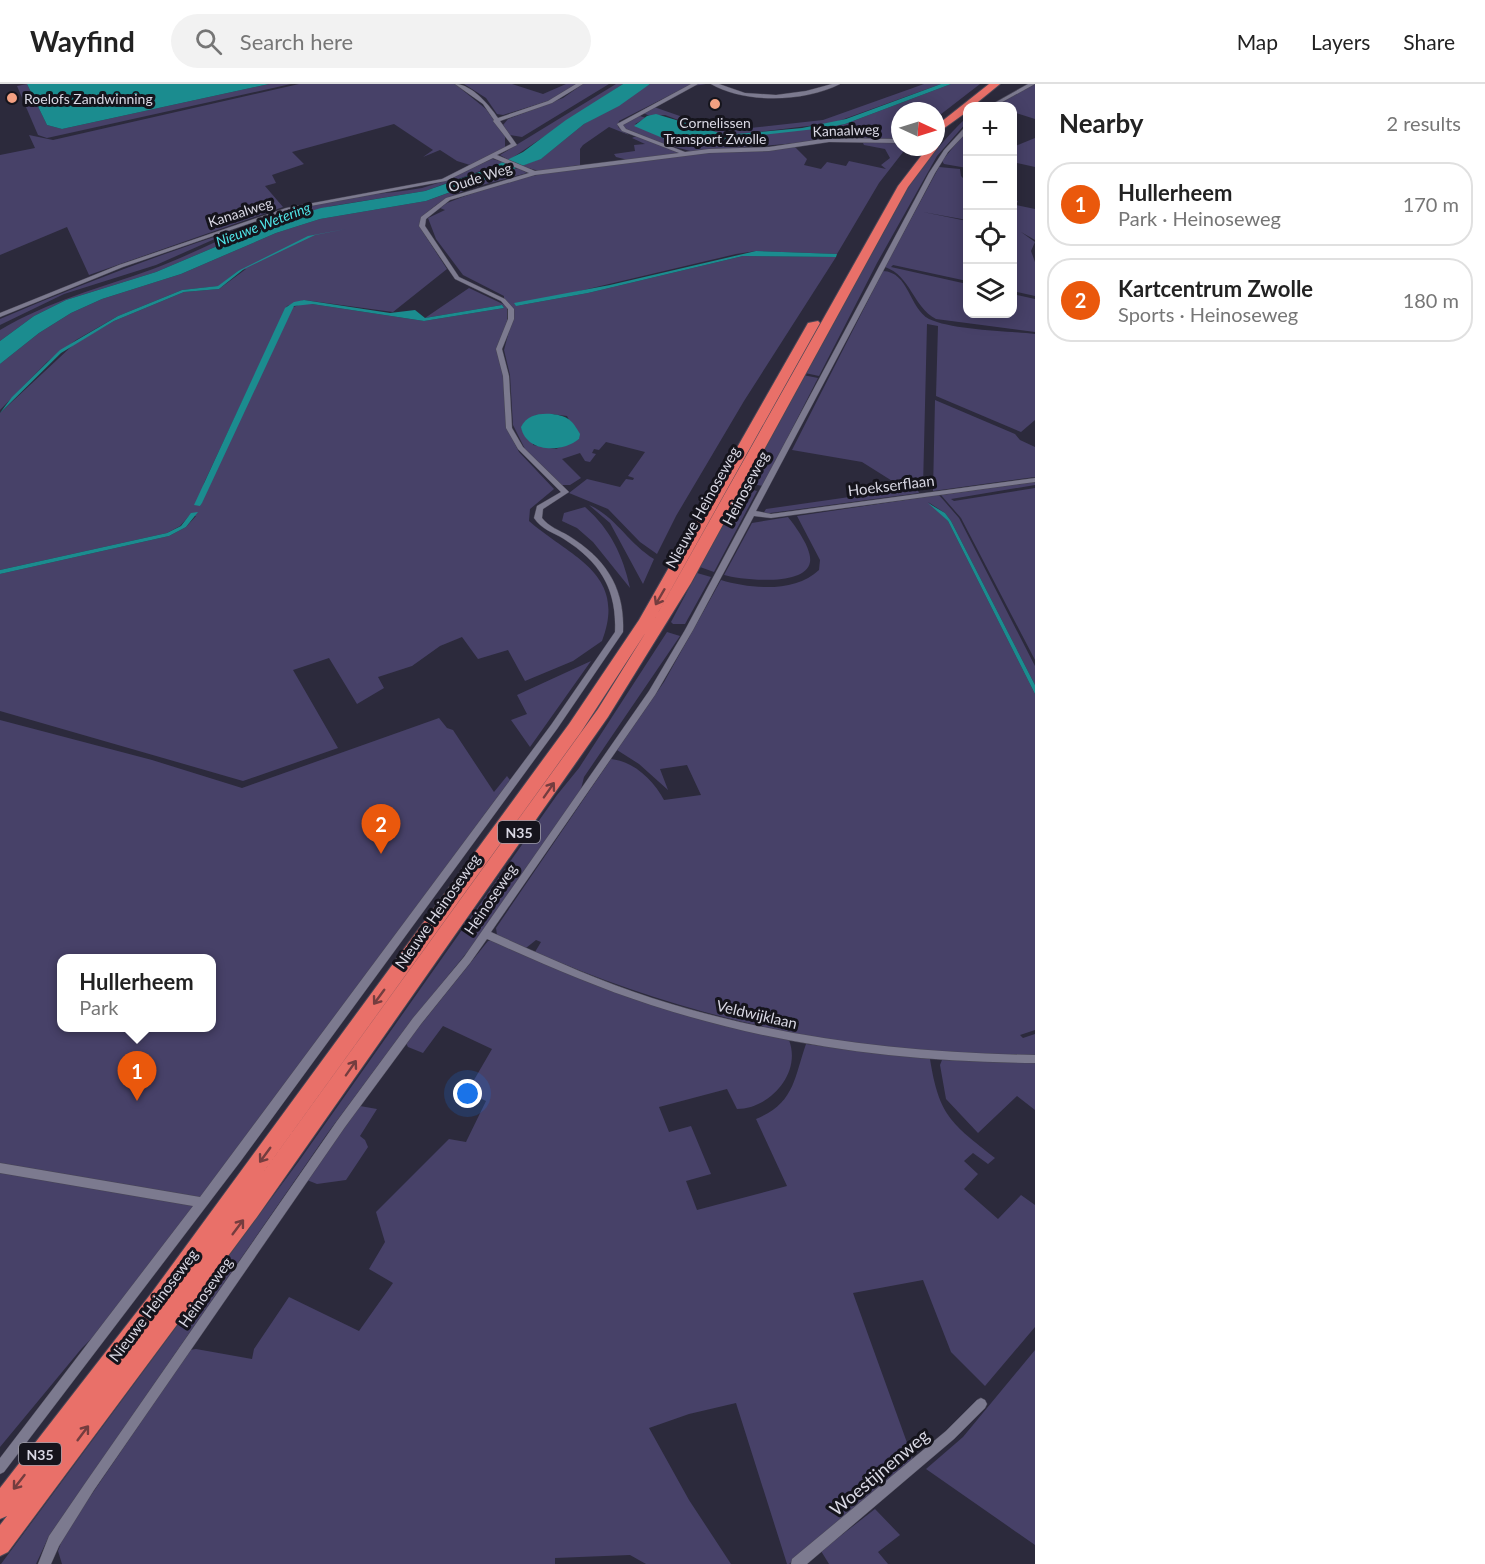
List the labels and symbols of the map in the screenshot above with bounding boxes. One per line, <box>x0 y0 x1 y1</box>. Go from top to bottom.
place label: Roelofs Zandwinning <box>24 90 153 107</box>
marker: Roelofs Zandwinning <box>5 91 19 105</box>
marker: Cornelissen Transport Zwolle <box>708 97 722 111</box>
north arrow <box>891 102 945 156</box>
place label: Cornelissen Transport Zwolle <box>664 114 766 147</box>
street label: Kanaalweg <box>812 120 880 140</box>
street label: Oude Weg <box>446 159 514 195</box>
street label: Kanaalweg <box>206 194 274 230</box>
water label: Nieuwe Wetering <box>213 198 313 250</box>
street label: Nieuwe Heinoseweg <box>661 443 743 571</box>
street label: Heinoseweg <box>718 448 772 528</box>
street label: Hoekserflaan <box>847 471 935 499</box>
one-way arrow <box>654 588 666 605</box>
one-way arrow <box>543 782 555 798</box>
pin: 2 <box>362 804 400 854</box>
road number: N35 <box>498 821 540 843</box>
street label: Nieuwe Heinoseweg <box>391 850 483 972</box>
street label: Heinoseweg <box>460 860 520 938</box>
one-way arrow <box>373 989 386 1005</box>
street label: Veldwijklaan <box>715 996 799 1032</box>
pin: 1 <box>118 1052 156 1101</box>
one-way arrow <box>345 1061 357 1077</box>
your location <box>453 1079 482 1108</box>
one-way arrow <box>259 1146 271 1162</box>
one-way arrow <box>231 1219 244 1235</box>
street label: Nieuwe Heinoseweg <box>105 1245 201 1365</box>
street label: Heinoseweg <box>174 1253 236 1330</box>
street label: Woestijnenweg <box>825 1424 933 1520</box>
one-way arrow <box>77 1426 89 1442</box>
road number: N35 <box>19 1443 61 1465</box>
one-way arrow <box>13 1473 26 1489</box>

